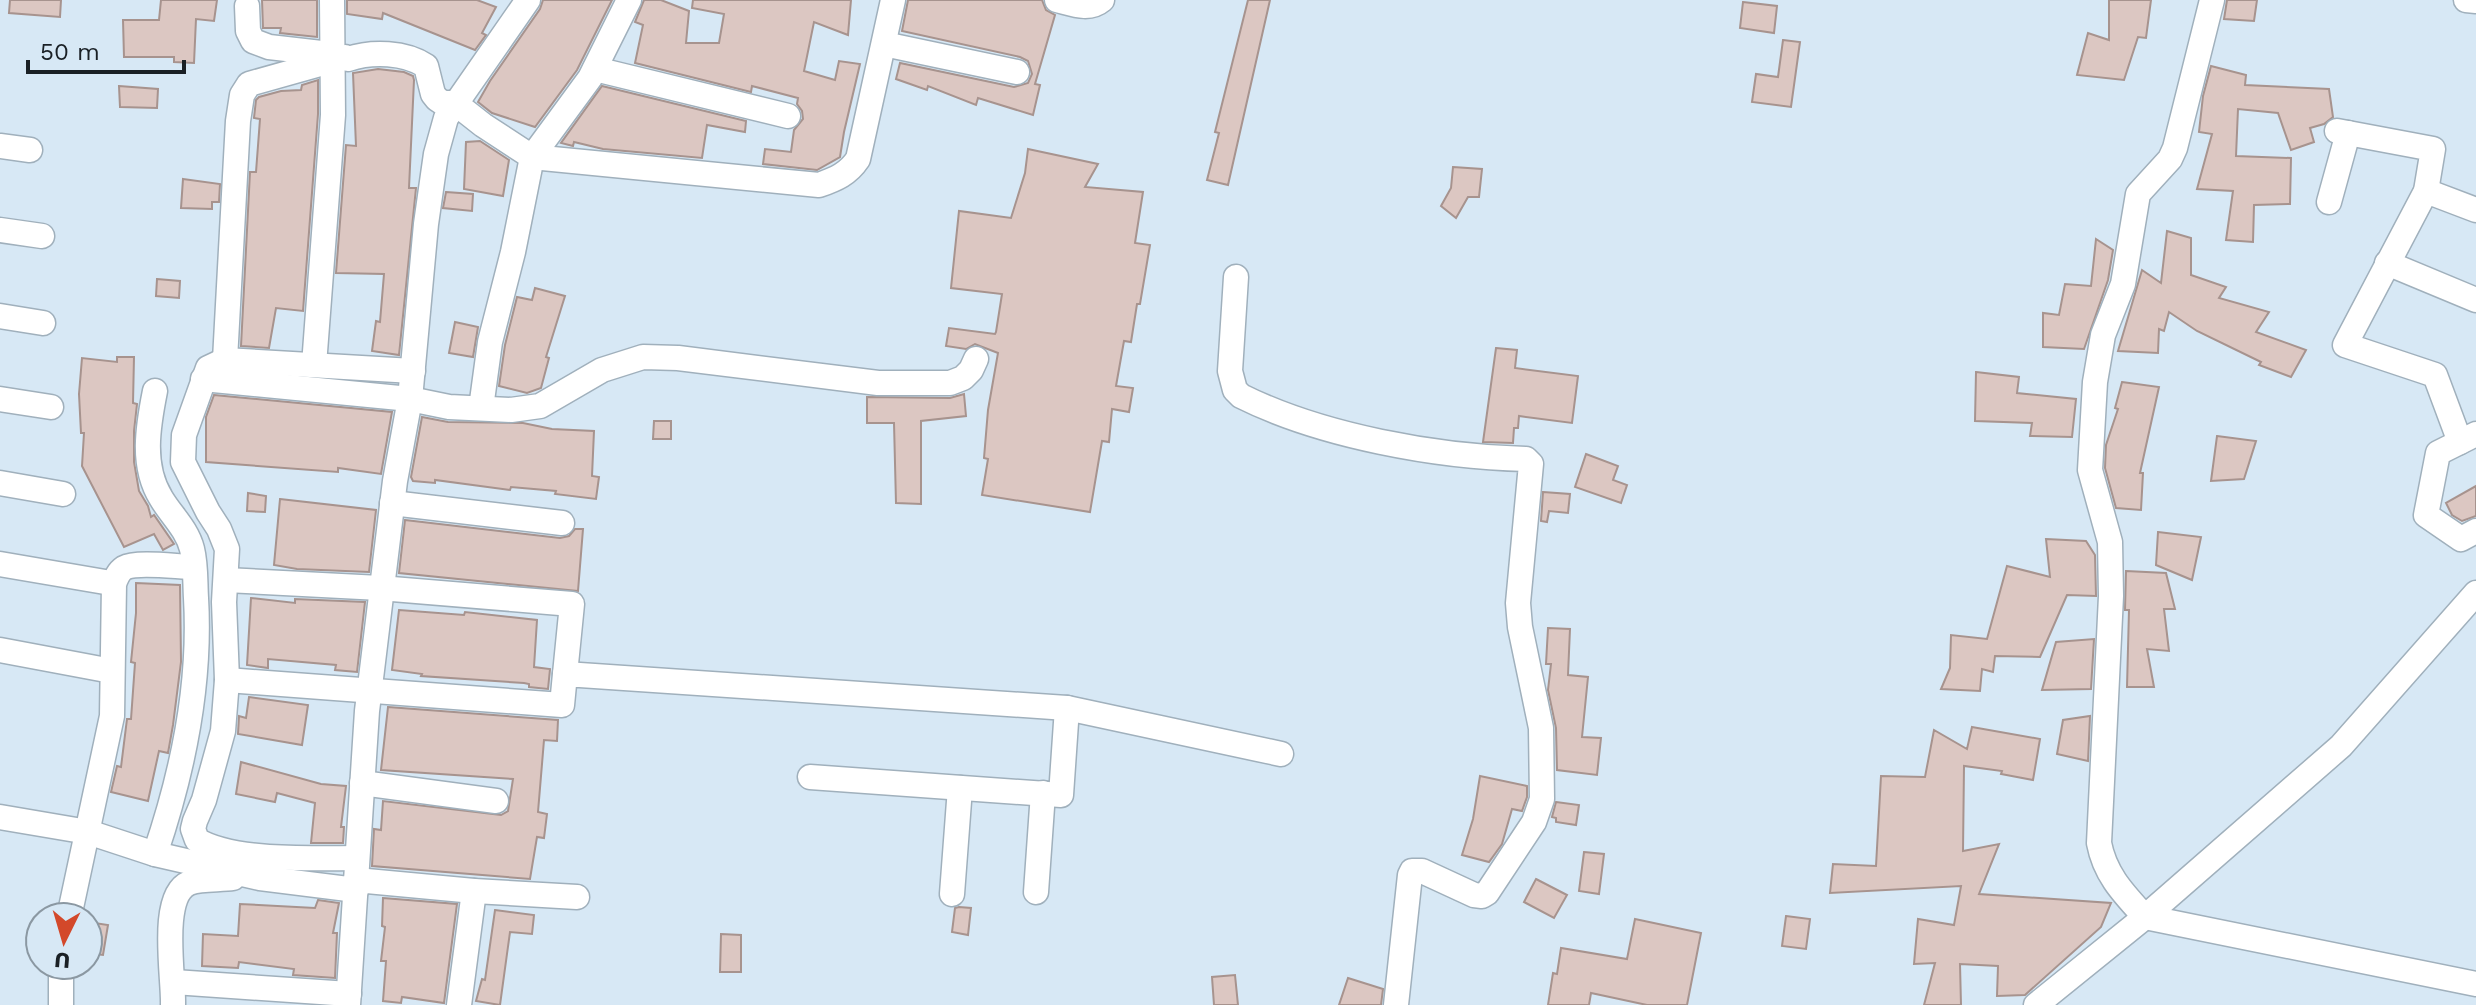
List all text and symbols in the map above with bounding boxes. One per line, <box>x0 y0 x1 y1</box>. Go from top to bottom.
scale bar <box>28 24 184 74</box>
text: 50 m <box>40 38 100 66</box>
north arrow <box>24 901 104 981</box>
text: U <box>53 947 71 974</box>

